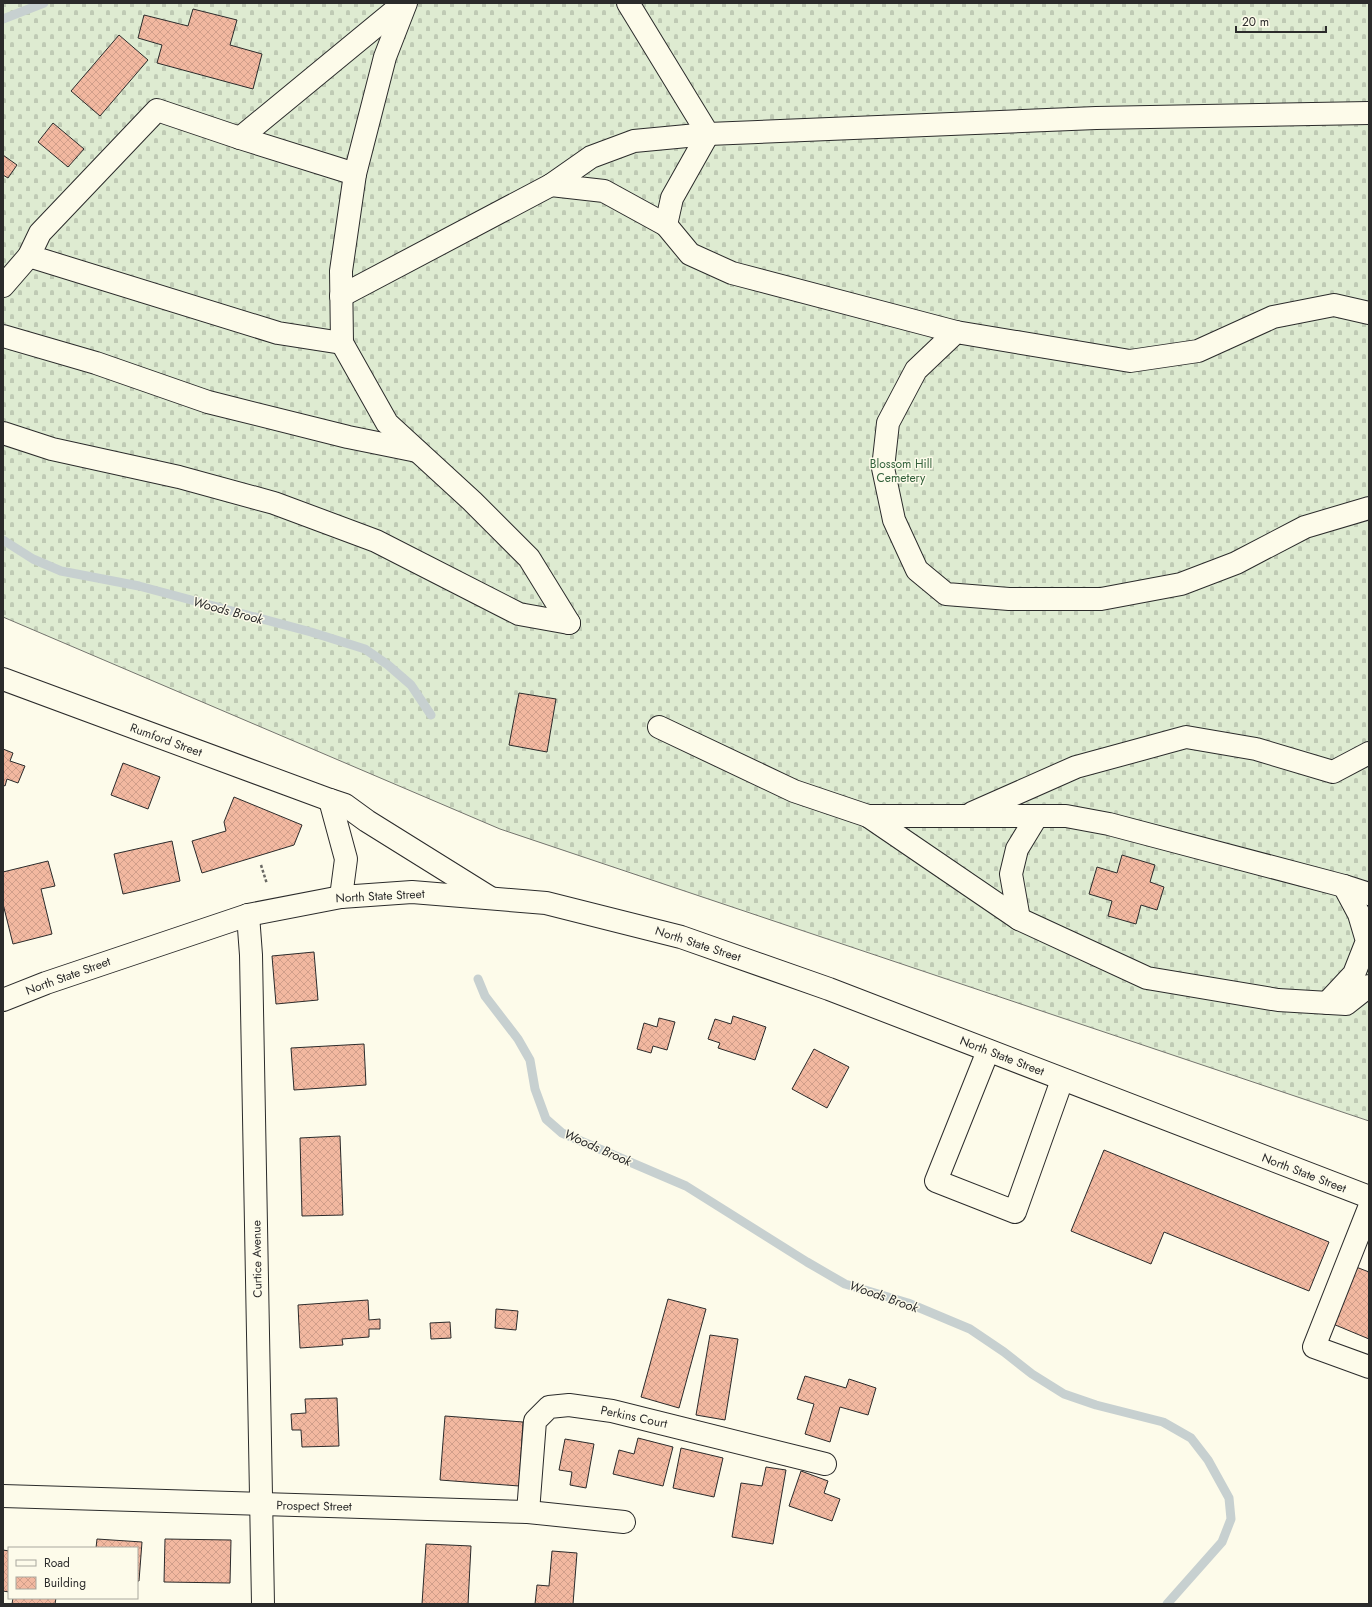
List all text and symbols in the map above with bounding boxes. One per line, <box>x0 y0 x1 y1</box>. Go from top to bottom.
scale bar <box>1236 8 1326 34</box>
text: 20 m <box>1242 13 1269 31</box>
park label: Blossom Hill Cemetery <box>870 455 932 487</box>
water label: Woods Brook <box>191 592 265 629</box>
street label: Rumford Street <box>127 719 205 761</box>
street label: North State Street <box>335 885 425 907</box>
street label: North State Street <box>653 922 743 966</box>
street label: North State Street <box>23 952 113 1000</box>
street label: North State Street <box>957 1032 1047 1080</box>
water label: Woods Brook <box>561 1124 635 1171</box>
street label: North State Street <box>1259 1149 1349 1197</box>
street label: Curtice Avenue <box>247 1220 267 1298</box>
water label: Woods Brook <box>847 1276 921 1317</box>
street label: Perkins Court <box>599 1401 669 1433</box>
street label: Prospect Street <box>276 1496 352 1516</box>
legend <box>8 1547 138 1599</box>
text: Road <box>44 1554 70 1572</box>
text: Building <box>44 1574 86 1592</box>

